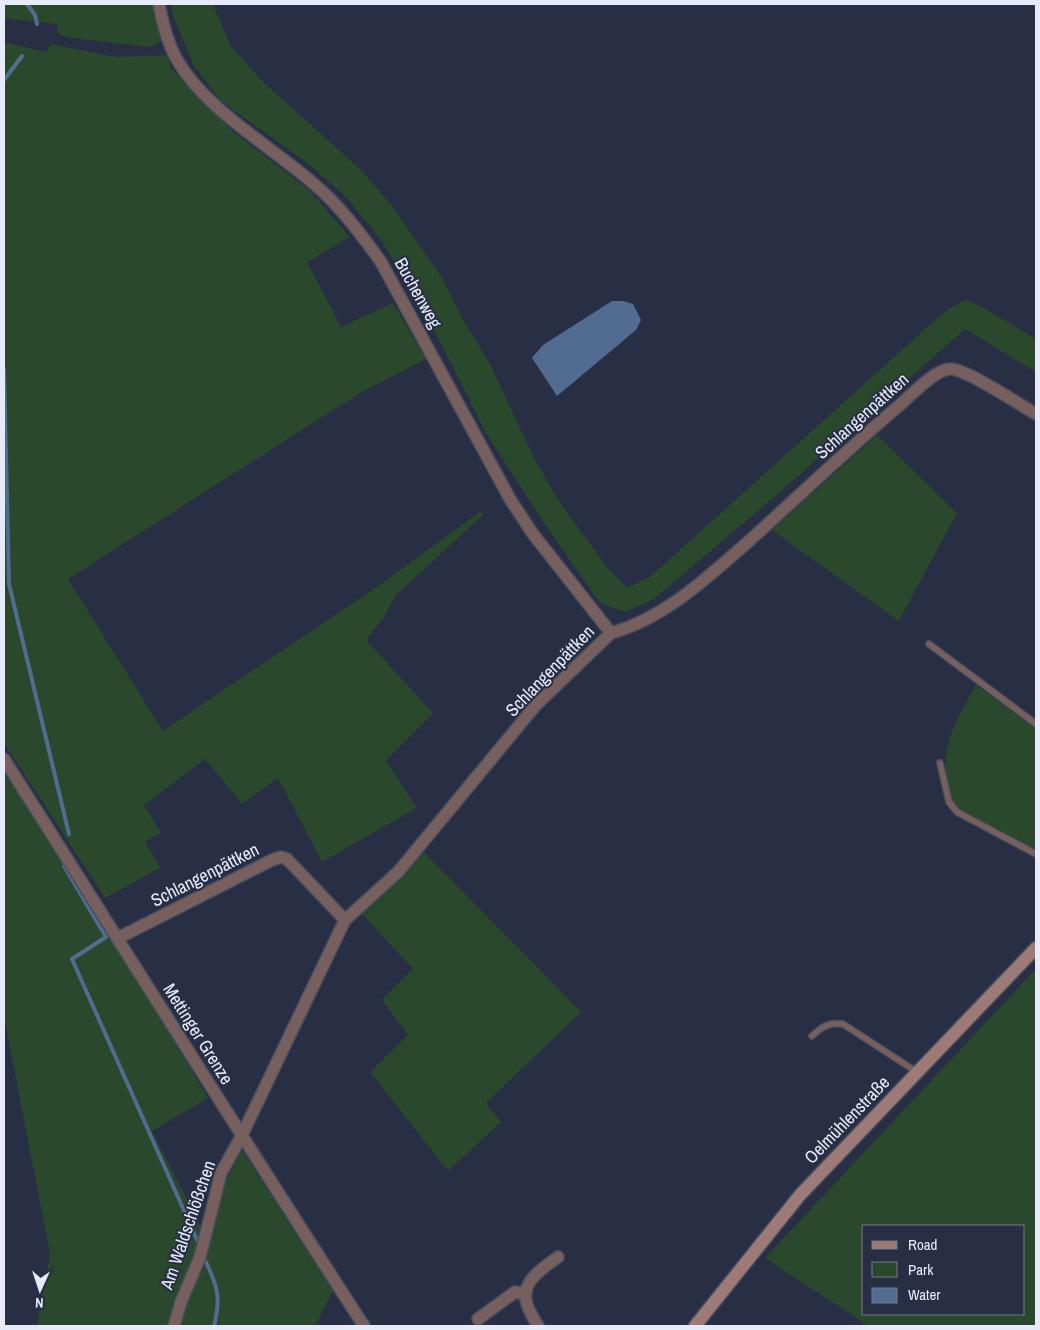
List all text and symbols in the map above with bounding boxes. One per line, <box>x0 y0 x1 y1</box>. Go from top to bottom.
street label: Buchenweg <box>389 253 448 333</box>
street label: Schlangenpättken <box>809 367 914 464</box>
street label: Schlangenpättken <box>500 619 600 722</box>
street label: Schlangenpättken <box>146 837 263 913</box>
street label: Mettinger Grenze <box>157 978 239 1089</box>
street label: Oelmühlenstraße <box>798 1070 895 1169</box>
street label: Am Waldschlößchen <box>153 1157 221 1294</box>
legend <box>862 1225 1025 1315</box>
text: Road <box>908 1234 937 1255</box>
text: Park <box>908 1259 934 1280</box>
north arrow <box>15 1265 65 1315</box>
text: Water <box>908 1284 940 1305</box>
text: N <box>35 1294 44 1312</box>

